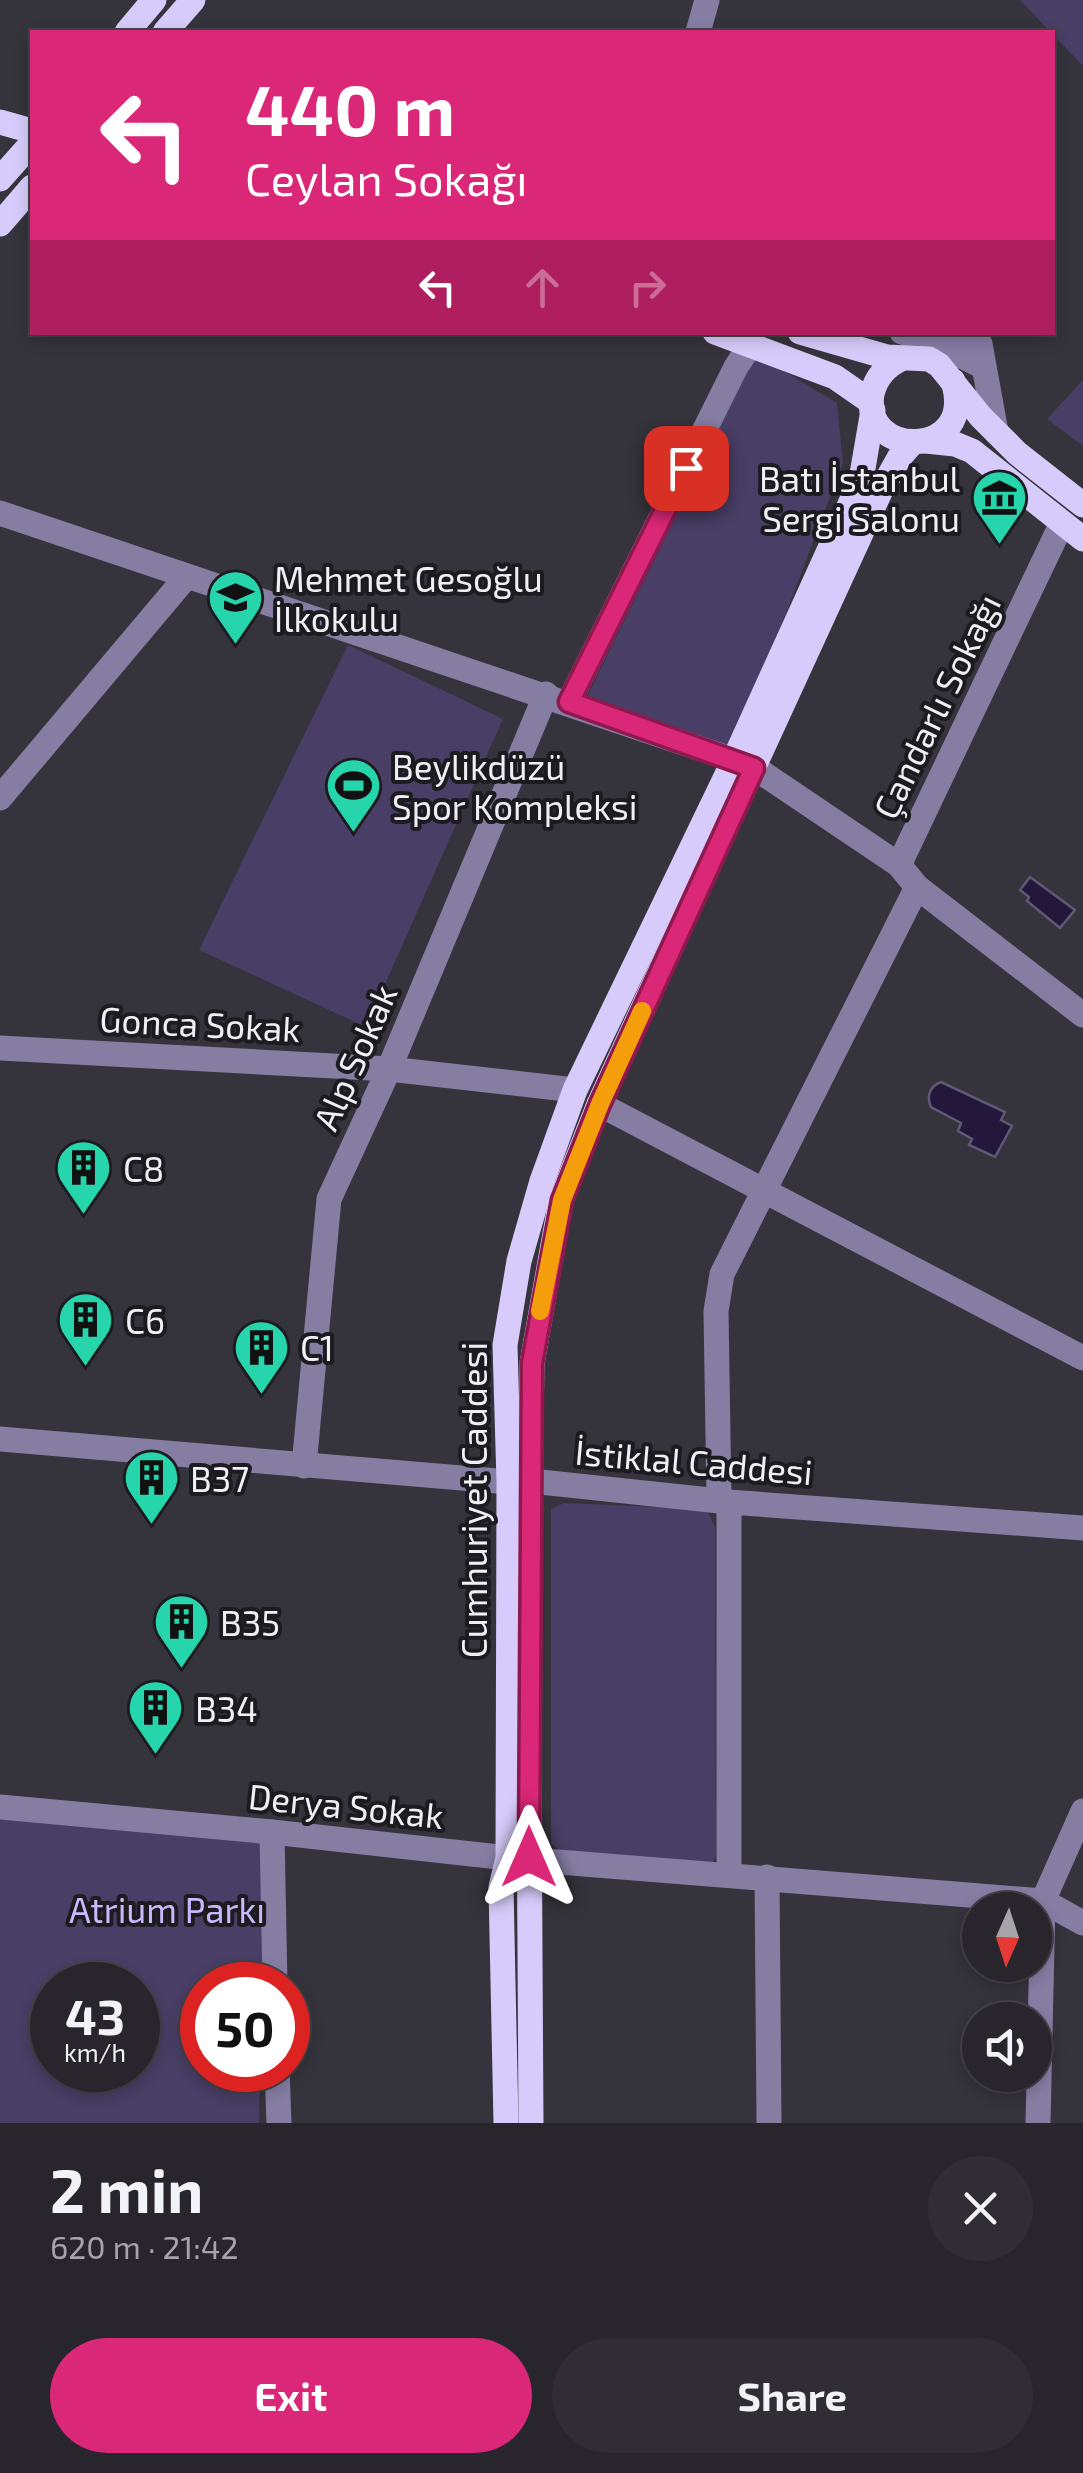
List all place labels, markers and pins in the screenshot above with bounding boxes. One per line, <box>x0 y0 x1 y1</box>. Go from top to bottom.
pin <box>644 426 729 511</box>
place label: Batı İstanbul Sergi Salonu <box>759 457 961 539</box>
museum icon: Batı İstanbul Sergi Salonu <box>969 468 1029 547</box>
place label: Mehmet Gesoğlu İlkokulu <box>274 557 543 639</box>
school or university icon: Mehmet Gesoğlu İlkokulu <box>205 568 265 647</box>
place label: Beylikdüzü Spor Kompleksi <box>392 745 637 827</box>
sports icon: Beylikdüzü Spor Kompleksi <box>323 756 383 835</box>
building icon: C8 <box>54 1138 114 1217</box>
place label: C8 <box>123 1147 164 1189</box>
building icon: C6 <box>56 1290 116 1369</box>
place label: C6 <box>125 1299 165 1341</box>
building icon: C1 <box>231 1317 291 1396</box>
place label: C1 <box>300 1326 334 1368</box>
building icon: B37 <box>121 1448 181 1527</box>
place label: B37 <box>190 1457 249 1499</box>
building icon: B35 <box>151 1592 211 1671</box>
place label: B35 <box>220 1601 280 1643</box>
building icon: B34 <box>126 1678 186 1757</box>
place label: B34 <box>195 1687 258 1729</box>

